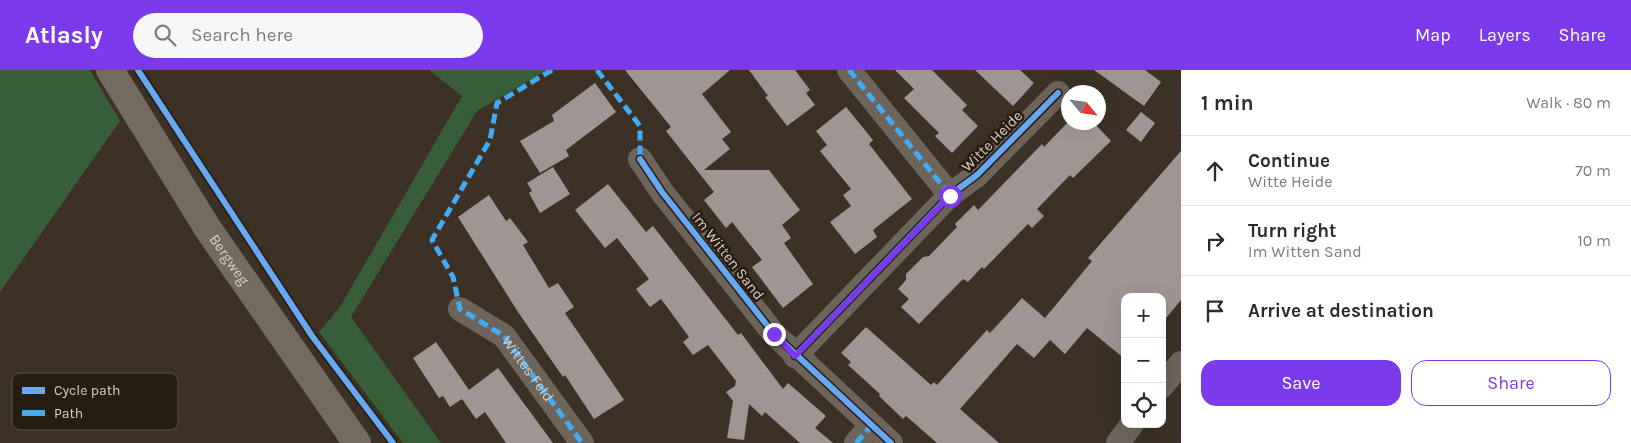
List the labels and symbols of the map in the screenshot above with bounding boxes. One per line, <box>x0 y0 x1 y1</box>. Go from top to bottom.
north arrow <box>1061 85 1106 130</box>
street label: Witte Heide <box>958 107 1026 175</box>
route start <box>939 185 962 208</box>
street label: Im Witten Sand <box>688 208 768 304</box>
street label: Bergweg <box>205 231 253 289</box>
route end <box>763 323 786 346</box>
street label: Wittes Feld <box>498 333 558 405</box>
legend <box>12 373 178 430</box>
text: Cycle path <box>54 382 120 399</box>
text: Path <box>54 405 83 422</box>

